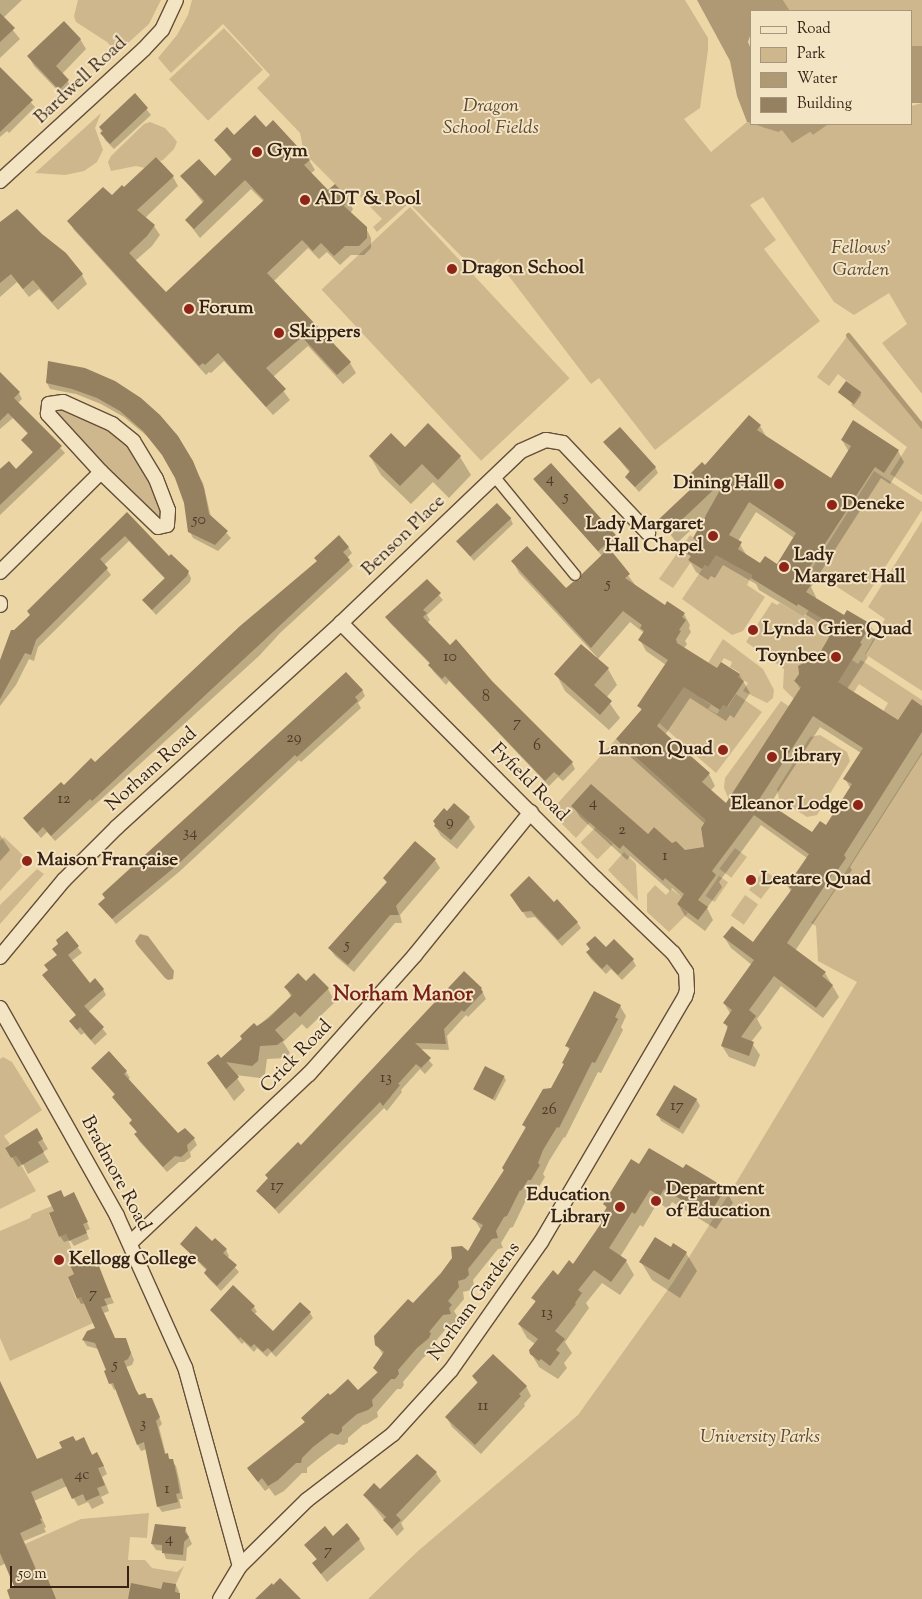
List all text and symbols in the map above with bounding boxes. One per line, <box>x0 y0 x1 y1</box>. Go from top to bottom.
legend <box>750 10 912 125</box>
text: Road <box>797 19 831 40</box>
street label: Bardwell Road <box>30 32 132 130</box>
text: Park <box>797 44 826 65</box>
text: Water <box>797 69 837 90</box>
text: Building <box>797 94 852 115</box>
park label: Dragon School Fields <box>443 96 539 140</box>
place label: Gym <box>267 141 308 163</box>
marker: Gym <box>251 146 263 158</box>
place label: ADT & Pool <box>315 189 421 211</box>
marker: ADT & Pool <box>299 194 311 206</box>
park label: Fellows' Garden <box>831 238 891 282</box>
place label: Dragon School <box>462 258 584 280</box>
marker: Dragon School <box>446 263 458 275</box>
place label: Forum <box>199 298 253 320</box>
marker: Forum <box>183 303 195 315</box>
place label: Skippers <box>289 322 360 344</box>
marker: Skippers <box>273 327 285 339</box>
house number: 4 <box>546 470 554 490</box>
place label: Dining Hall <box>673 473 769 495</box>
marker: Dining Hall <box>773 478 785 490</box>
house number: 5 <box>563 488 569 508</box>
street label: Benson Place <box>358 491 450 581</box>
place label: Deneke <box>842 494 905 516</box>
marker: Deneke <box>826 499 838 511</box>
house number: 50 <box>192 511 206 531</box>
place label: Lady Margaret Hall Chapel <box>586 514 703 558</box>
marker: Lady Margaret Hall Chapel <box>707 530 719 542</box>
place label: Lady Margaret Hall <box>794 545 906 589</box>
marker: Lady Margaret Hall <box>778 561 790 573</box>
house number: 5 <box>605 575 611 595</box>
place label: Lynda Grier Quad <box>763 619 912 641</box>
marker: Lynda Grier Quad <box>747 624 759 636</box>
place label: Toynbee <box>756 646 826 668</box>
house number: 10 <box>443 648 457 668</box>
marker: Toynbee <box>830 651 842 663</box>
house number: 8 <box>482 688 490 708</box>
house number: 7 <box>513 714 521 734</box>
street label: Norham Road <box>102 723 202 817</box>
house number: 29 <box>286 729 302 749</box>
house number: 6 <box>533 737 541 757</box>
street label: Fyfield Road <box>485 739 573 827</box>
place label: Lannon Quad <box>599 739 713 761</box>
marker: Lannon Quad <box>717 744 729 756</box>
place label: Library <box>782 746 841 768</box>
marker: Library <box>766 751 778 763</box>
house number: 12 <box>58 790 70 810</box>
house number: 4 <box>589 794 597 814</box>
place label: Eleanor Lodge <box>731 794 848 816</box>
marker: Eleanor Lodge <box>852 799 864 811</box>
house number: 9 <box>446 813 454 833</box>
house number: 2 <box>618 821 626 841</box>
house number: 34 <box>183 824 197 844</box>
house number: 1 <box>662 847 668 867</box>
place label: Maison Française <box>37 850 178 872</box>
marker: Maison Française <box>21 855 33 867</box>
place label: Leatare Quad <box>761 869 871 891</box>
marker: Leatare Quad <box>745 874 757 886</box>
house number: 5 <box>344 936 350 956</box>
district label: Norham Manor <box>333 982 473 1008</box>
street label: Crick Road <box>256 1016 338 1098</box>
house number: 13 <box>380 1069 392 1089</box>
house number: 17 <box>670 1097 684 1117</box>
house number: 26 <box>541 1101 557 1121</box>
street label: Bradmore Road <box>75 1113 155 1235</box>
house number: 17 <box>270 1177 284 1197</box>
place label: Department of Education <box>666 1179 771 1223</box>
place label: Education Library <box>526 1185 610 1229</box>
marker: Department of Education <box>650 1195 662 1207</box>
marker: Education Library <box>614 1201 626 1213</box>
street label: Norham Gardens <box>424 1238 526 1366</box>
place label: Kellogg College <box>69 1249 196 1271</box>
marker: Kellogg College <box>53 1254 65 1266</box>
house number: 7 <box>89 1285 97 1305</box>
house number: 13 <box>541 1304 553 1324</box>
house number: 5 <box>112 1356 118 1376</box>
house number: 11 <box>478 1397 488 1417</box>
house number: 3 <box>140 1415 146 1435</box>
park label: University Parks <box>700 1427 820 1449</box>
house number: 4c <box>74 1466 90 1486</box>
house number: 1 <box>164 1480 170 1500</box>
house number: 4 <box>165 1530 173 1550</box>
house number: 7 <box>324 1542 332 1562</box>
scale bar <box>12 1556 131 1588</box>
text: 50 m <box>18 1564 47 1585</box>

